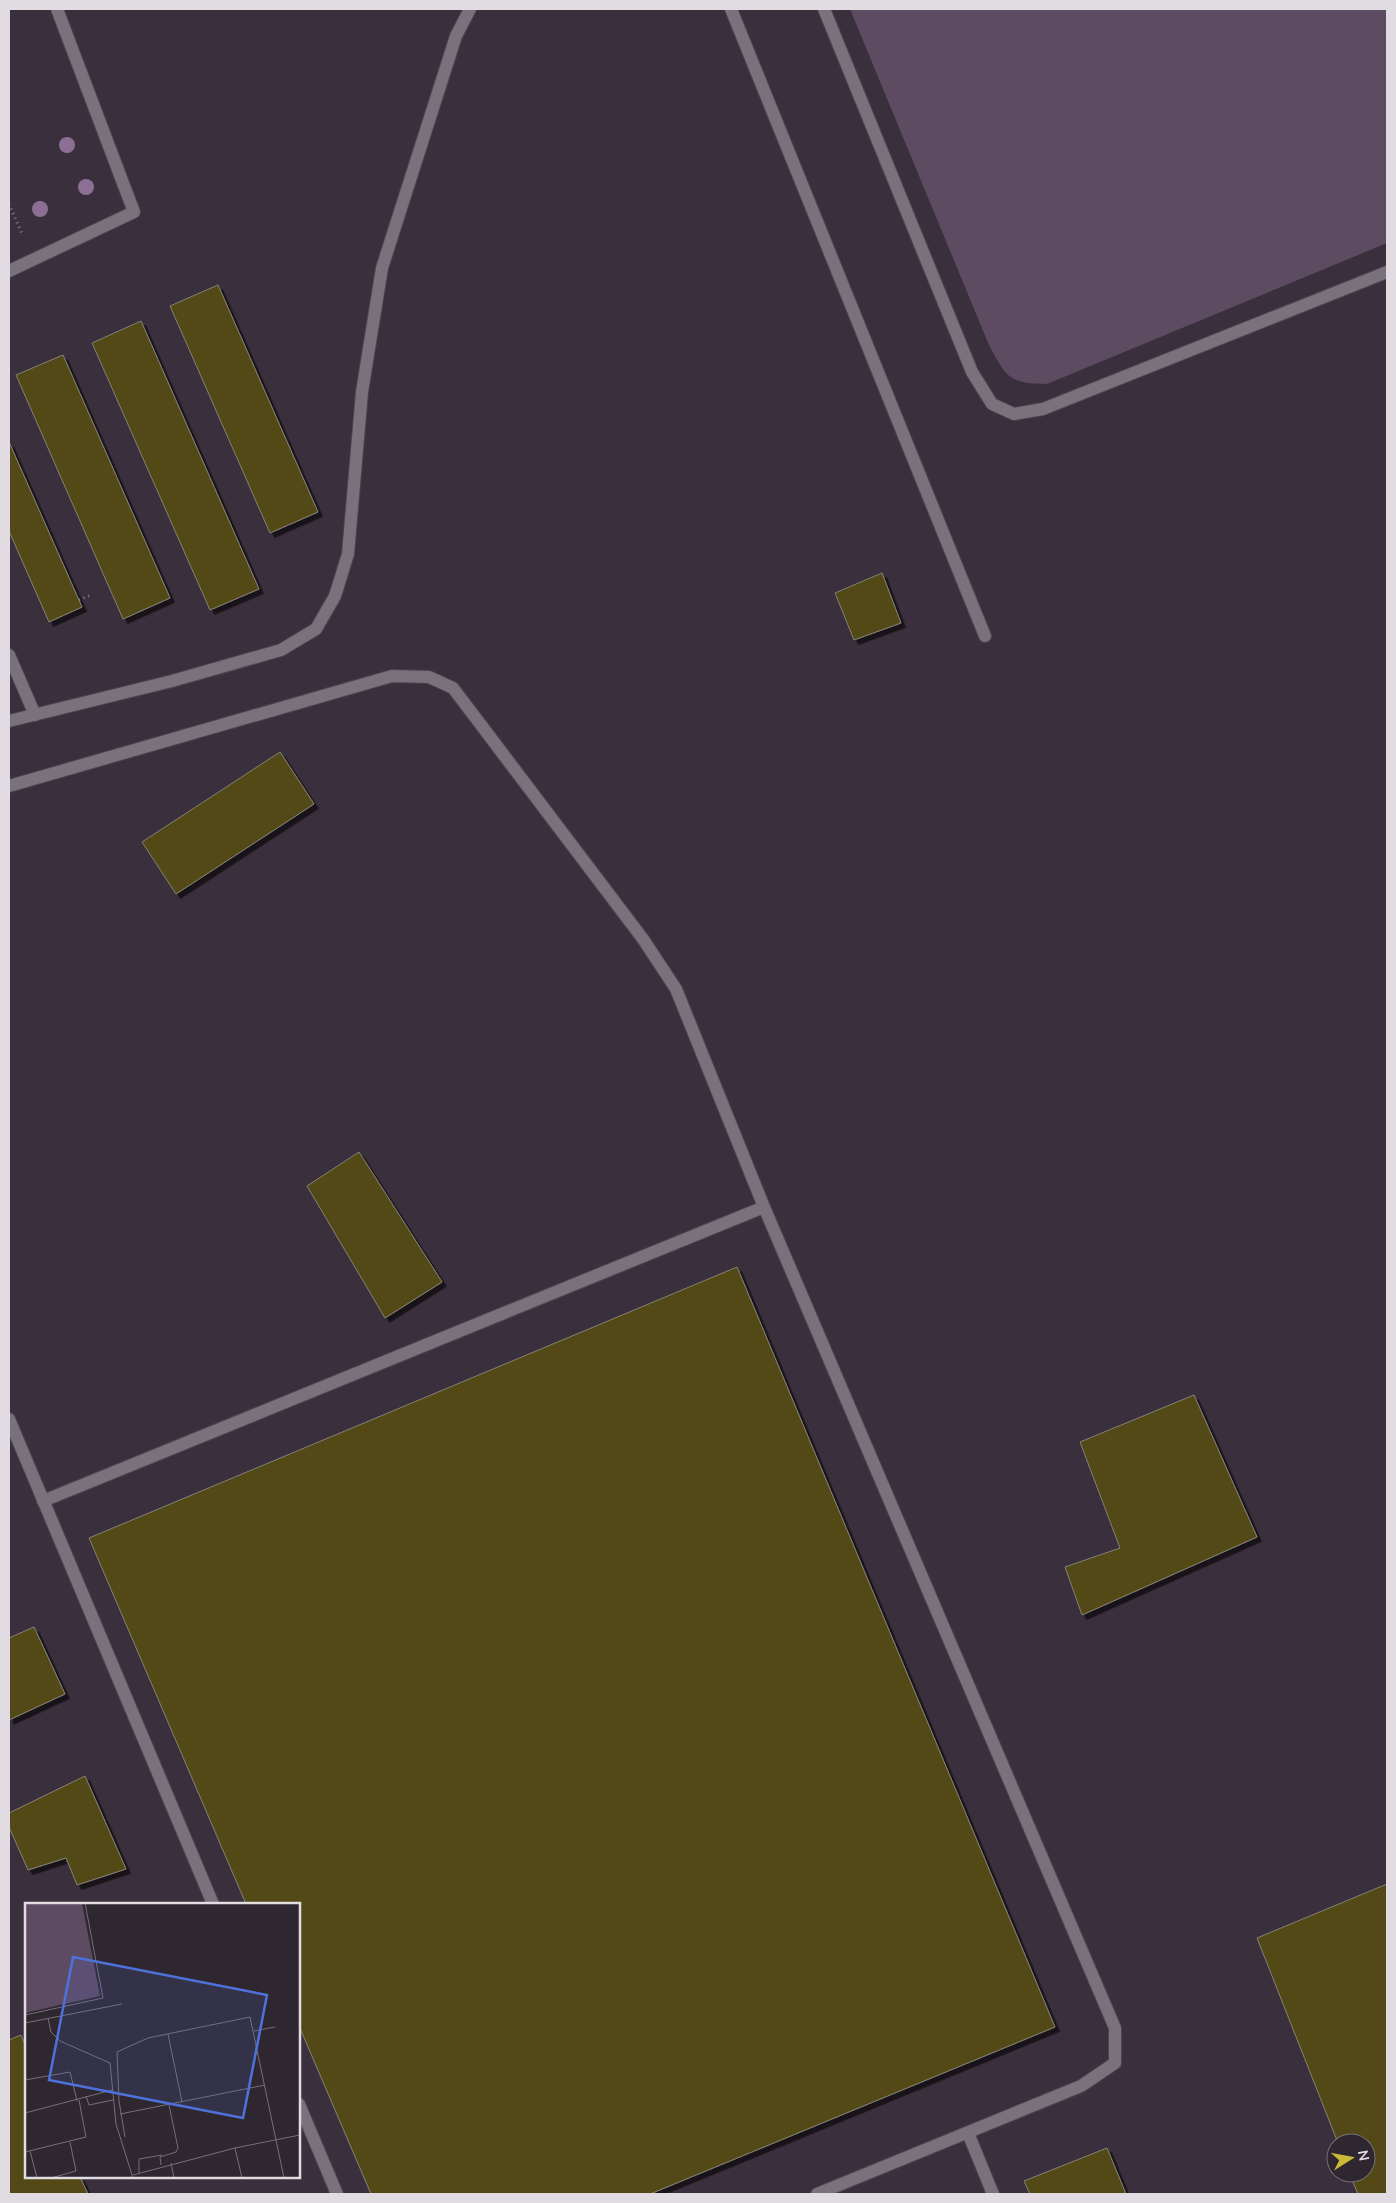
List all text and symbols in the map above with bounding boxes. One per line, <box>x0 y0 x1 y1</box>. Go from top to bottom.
inset map <box>25 1903 300 2178</box>
north arrow <box>1326 2133 1376 2183</box>
text: N <box>1354 2149 1374 2162</box>

